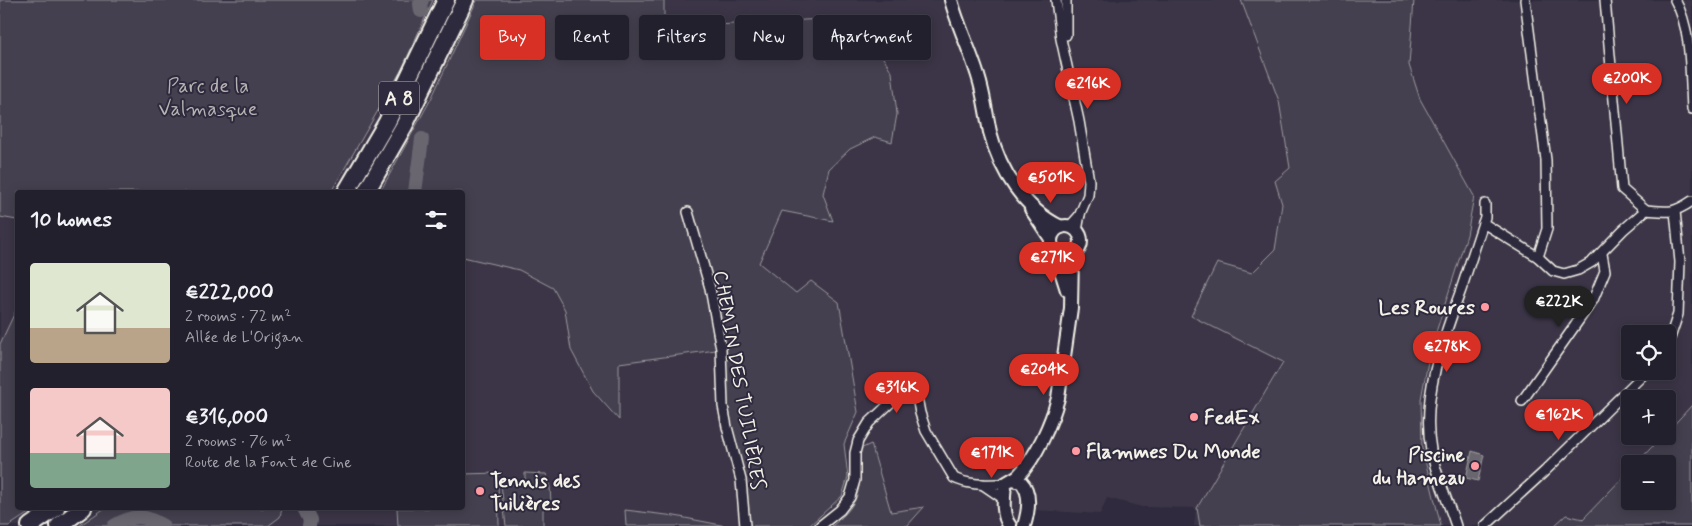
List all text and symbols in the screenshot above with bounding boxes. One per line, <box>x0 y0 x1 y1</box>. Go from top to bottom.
chip: Buy <box>480 15 545 60</box>
chip: Rent <box>555 15 629 60</box>
chip: Filters <box>639 15 725 60</box>
chip: New <box>735 15 803 60</box>
chip: Apartment <box>813 15 931 60</box>
pin: €200K <box>1592 62 1662 105</box>
pin: €216K <box>1053 68 1123 110</box>
text: €200K <box>1603 68 1651 89</box>
park label: Parc de la Valmasque <box>158 73 258 123</box>
text: €216K <box>1066 73 1110 94</box>
road number: A 8 <box>379 82 419 115</box>
pin: €501K <box>1016 162 1086 204</box>
text: €501K <box>1028 167 1074 188</box>
text: 10 homes <box>30 206 112 234</box>
icon: filters <box>422 206 450 234</box>
pin: €271K <box>1017 242 1087 284</box>
text: €271K <box>1030 247 1074 268</box>
street label: CHEMIN DES TUILIÈRES <box>706 268 771 492</box>
text: €222,000 <box>185 278 274 306</box>
icon: home <box>70 283 130 343</box>
pin: €222K <box>1524 286 1594 328</box>
text: €222K <box>1535 291 1583 312</box>
place label: Les Roures <box>1378 295 1475 322</box>
marker: Les Roures <box>1479 301 1491 313</box>
text: 2 rooms · 72 m² <box>185 306 291 327</box>
map controls <box>1621 325 1676 510</box>
button: locate <box>1621 325 1676 380</box>
text: Allée de L'Origan <box>185 327 304 348</box>
pin: €278K <box>1412 330 1482 373</box>
text: €278K <box>1424 336 1470 357</box>
pin: €204K <box>1009 354 1079 396</box>
text: €204K <box>1020 359 1068 380</box>
pin: €316K <box>862 372 932 414</box>
text: €316K <box>875 377 919 398</box>
button: + <box>1621 390 1676 445</box>
pin: €162K <box>1524 398 1594 441</box>
text: €316,000 <box>185 403 268 431</box>
text: €162K <box>1535 404 1583 425</box>
place label: FedEx <box>1204 405 1260 432</box>
icon: home <box>70 408 130 468</box>
marker: FedEx <box>1188 411 1200 423</box>
text: 2 rooms · 76 m² <box>185 431 292 452</box>
pin: €171K <box>957 436 1027 479</box>
place label: Flammes Du Monde <box>1086 439 1260 466</box>
text: €171K <box>970 442 1014 463</box>
place label: Piscine du Hameau <box>1372 442 1466 492</box>
marker: Flammes Du Monde <box>1070 445 1082 457</box>
text: Route de la Font de Cine <box>185 452 352 473</box>
button: − <box>1621 455 1676 510</box>
marker: Piscine du Hameau <box>1469 460 1481 472</box>
place label: Tennis des Tuilières <box>490 468 580 518</box>
marker: Tennis des Tuilières <box>474 485 486 497</box>

